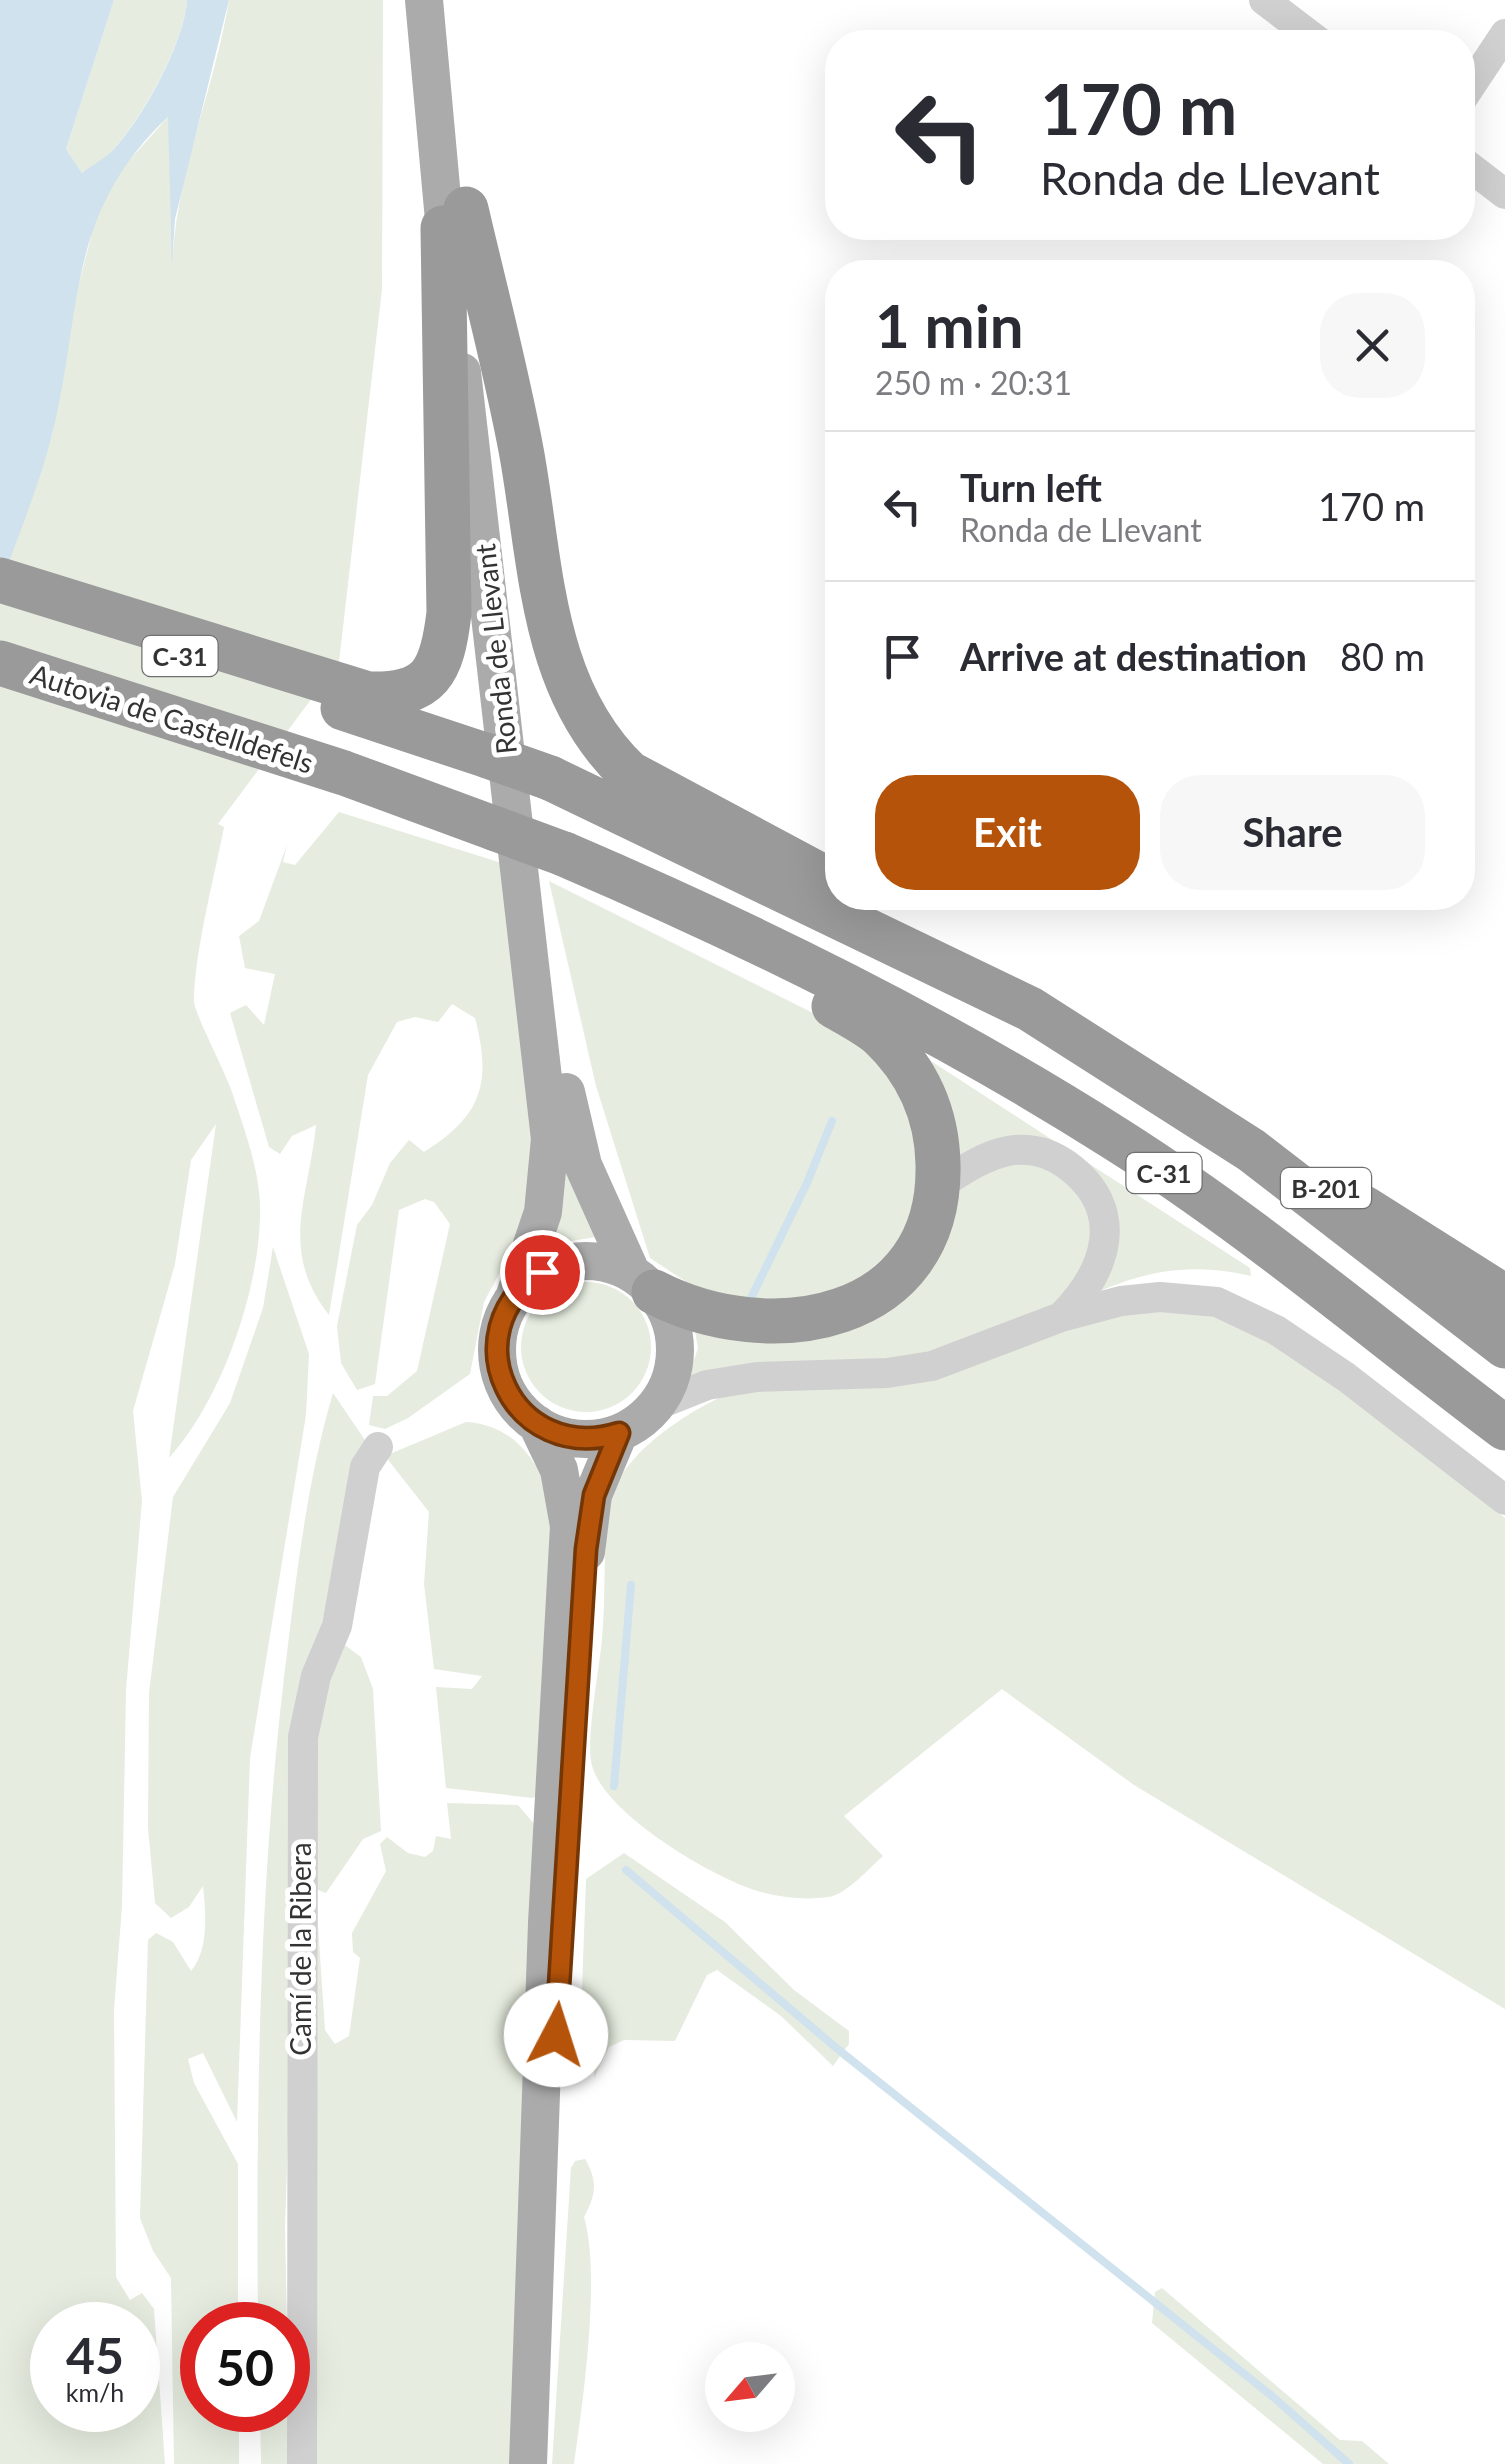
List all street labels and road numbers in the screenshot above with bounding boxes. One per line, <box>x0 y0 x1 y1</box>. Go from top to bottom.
street label: Ronda de Llevant <box>467 542 523 756</box>
road number: C-31 <box>142 636 218 676</box>
street label: Autovia de Castelldefels <box>26 656 318 780</box>
road number: C-31 <box>1126 1153 1202 1193</box>
road number: B-201 <box>1281 1168 1371 1208</box>
street label: Camí de la Ribera <box>283 1842 317 2056</box>

